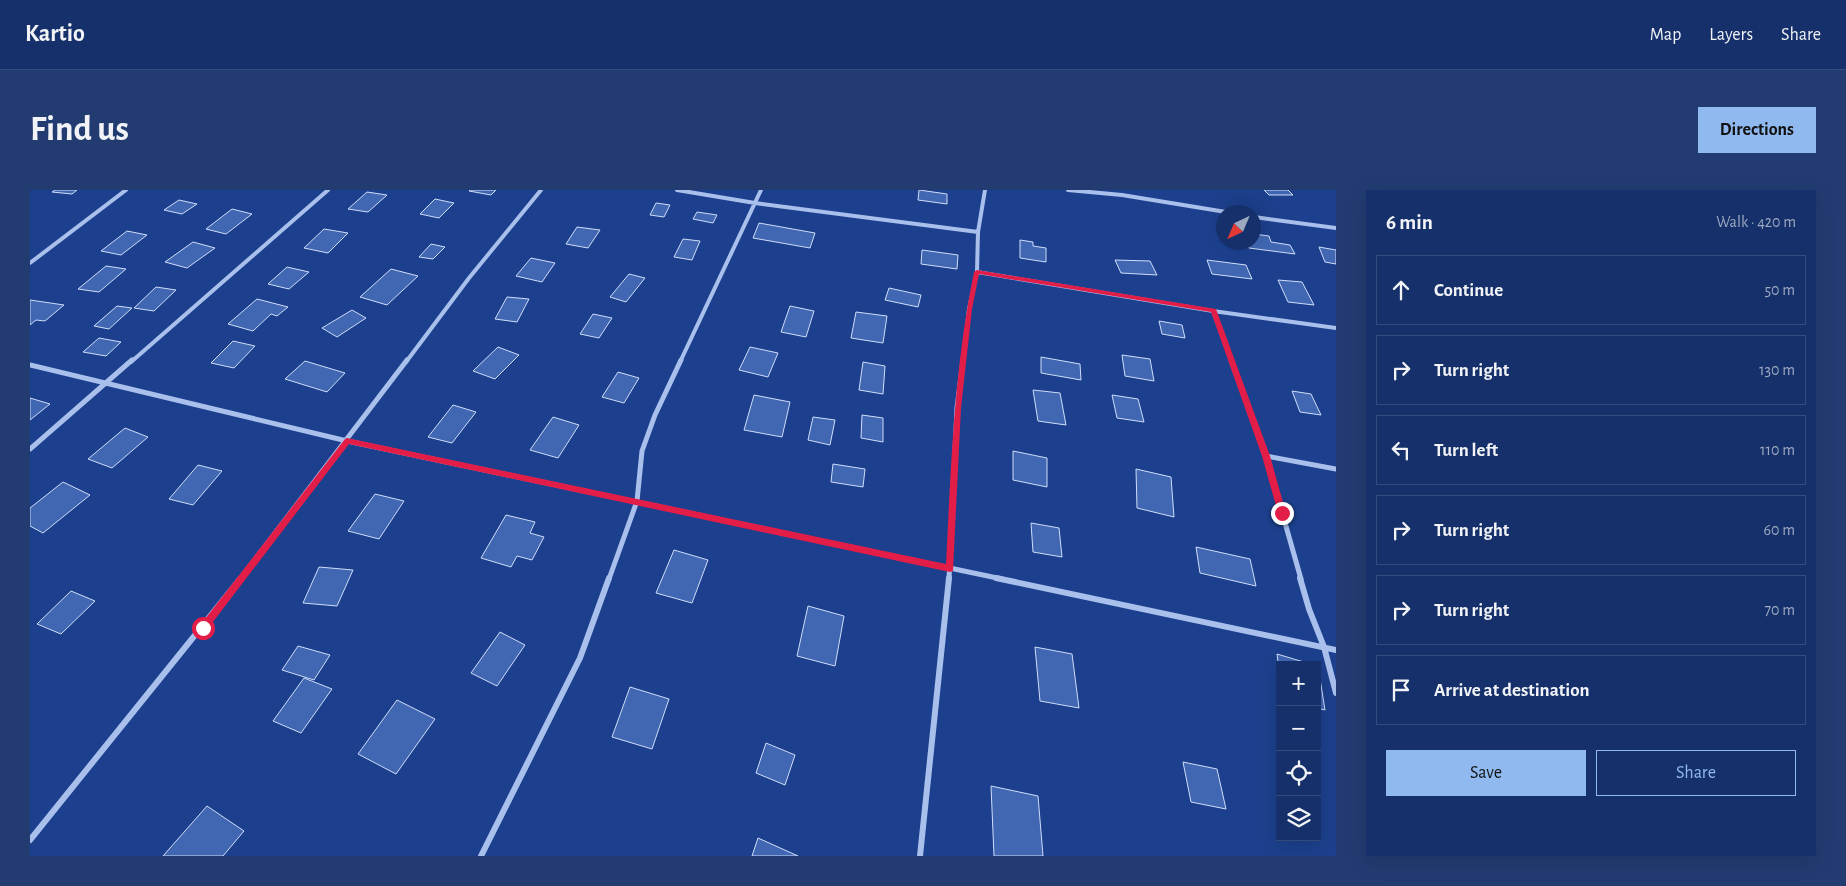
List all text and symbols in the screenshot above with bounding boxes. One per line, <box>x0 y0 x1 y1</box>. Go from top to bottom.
text: Kartio <box>25 22 85 46</box>
text: Map <box>1650 26 1681 44</box>
text: Layers <box>1709 26 1753 44</box>
text: Share <box>1781 26 1821 44</box>
button: Directions <box>1698 107 1816 153</box>
text: Find us <box>30 112 129 147</box>
north arrow <box>1216 205 1261 250</box>
text: 6 min <box>1386 212 1433 233</box>
text: Walk · 420 m <box>1716 214 1796 230</box>
icon: ahead <box>1387 276 1415 304</box>
text: Continue <box>1434 281 1503 300</box>
text: 50 m <box>1764 282 1795 298</box>
icon: right <box>1387 356 1415 384</box>
text: Turn right <box>1434 361 1509 380</box>
text: 130 m <box>1759 362 1795 378</box>
icon: left <box>1387 436 1415 464</box>
text: Turn left <box>1434 441 1498 460</box>
text: 110 m <box>1760 442 1795 458</box>
route end <box>1271 502 1294 525</box>
icon: right <box>1387 516 1415 544</box>
text: Turn right <box>1434 521 1509 540</box>
text: 60 m <box>1764 522 1795 538</box>
icon: right <box>1387 596 1415 624</box>
text: Turn right <box>1434 601 1509 620</box>
text: 70 m <box>1764 602 1795 618</box>
route start <box>192 617 215 640</box>
map controls <box>1276 661 1321 841</box>
button: + <box>1276 661 1321 706</box>
icon: arrive <box>1387 676 1415 704</box>
text: Arrive at destination <box>1434 681 1590 700</box>
button: − <box>1276 706 1321 751</box>
button: Save <box>1386 750 1586 796</box>
button: Share <box>1596 750 1796 796</box>
button: locate <box>1276 751 1321 796</box>
button: layers <box>1276 796 1321 841</box>

